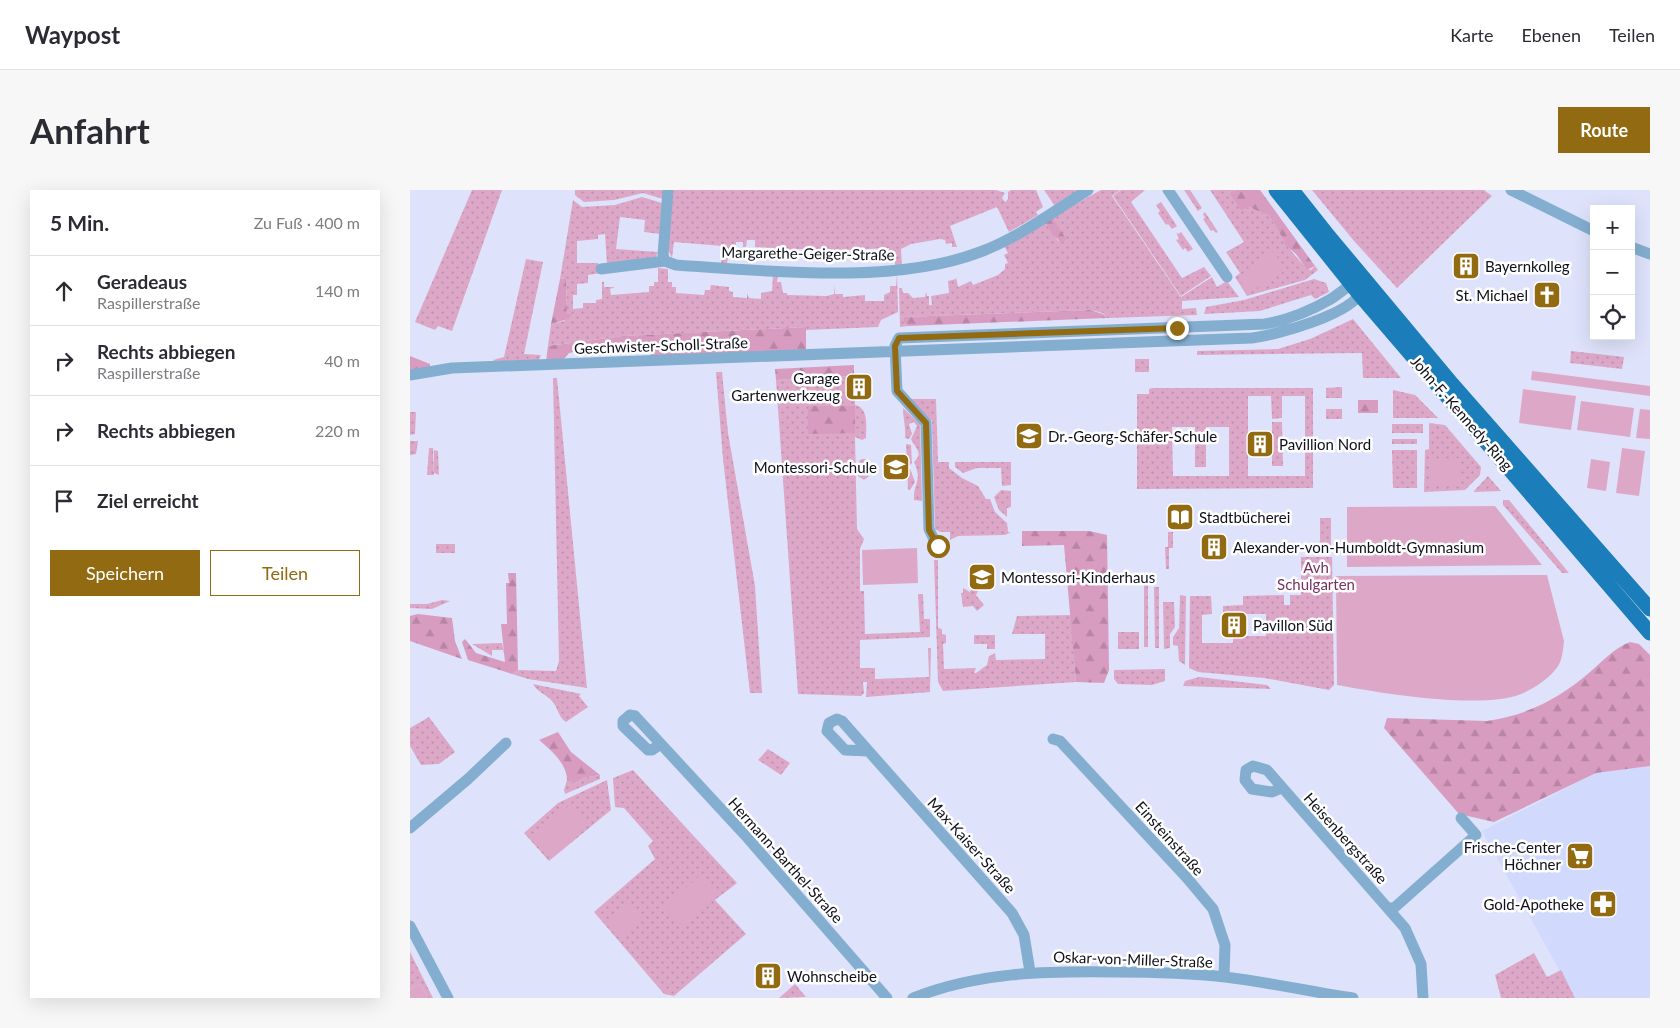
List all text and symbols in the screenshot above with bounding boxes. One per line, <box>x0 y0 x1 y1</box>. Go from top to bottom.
text: Waypost <box>25 20 120 49</box>
text: Karte <box>1450 24 1493 46</box>
text: Ebenen <box>1521 24 1581 46</box>
text: Teilen <box>1609 24 1655 46</box>
button: Route <box>1558 107 1650 153</box>
text: Anfahrt <box>30 109 150 151</box>
map controls <box>1590 205 1635 340</box>
button: + <box>1590 205 1635 250</box>
text: 5 Min. <box>50 210 109 235</box>
text: Zu Fuß · 400 m <box>254 213 360 232</box>
street label: Margarethe-Geiger-Straße <box>721 242 895 264</box>
button: − <box>1590 250 1635 295</box>
building icon: Bayernkolleg <box>1451 251 1481 281</box>
place label: Bayernkolleg <box>1485 257 1570 275</box>
text: Geradeaus <box>97 270 187 293</box>
icon: ahead <box>50 277 78 305</box>
church icon: St. Michael <box>1532 280 1562 310</box>
text: 140 m <box>315 281 360 300</box>
place label: St. Michael <box>1456 286 1528 304</box>
text: Raspillerstraße <box>97 293 200 312</box>
button: locate <box>1590 295 1635 340</box>
route end <box>1166 317 1189 340</box>
street label: Geschwister-Scholl-Straße <box>574 333 748 357</box>
text: Rechts abbiegen <box>97 340 235 363</box>
icon: right <box>50 347 78 375</box>
text: 40 m <box>324 351 360 370</box>
street label: John-F.-Kennedy-Ring <box>1407 352 1517 474</box>
text: Raspillerstraße <box>97 363 200 382</box>
place label: Garage Gartenwerkzeug <box>731 369 840 404</box>
building icon: Garage Gartenwerkzeug <box>844 372 874 402</box>
icon: right <box>50 417 78 445</box>
text: Rechts abbiegen <box>97 419 235 442</box>
text: 220 m <box>315 421 360 440</box>
school or university icon: Dr.-Georg-Schäfer-Schule <box>1014 421 1044 451</box>
place label: Dr.-Georg-Schäfer-Schule <box>1048 427 1217 445</box>
building icon: Pavillion Nord <box>1245 429 1275 459</box>
place label: Pavillion Nord <box>1279 435 1371 453</box>
school or university icon: Montessori-Schule <box>881 452 911 482</box>
place label: Montessori-Schule <box>754 458 877 476</box>
icon: arrive <box>50 487 78 515</box>
text: Ziel erreicht <box>97 489 199 512</box>
library icon: Stadtbücherei <box>1165 502 1195 532</box>
place label: Stadtbücherei <box>1199 508 1290 526</box>
building icon: Alexander-von-Humboldt-Gymnasium <box>1199 532 1229 562</box>
route start <box>927 535 950 558</box>
place label: Alexander-von-Humboldt-Gymnasium <box>1233 538 1484 556</box>
button: Speichern <box>50 550 200 596</box>
button: Teilen <box>210 550 360 596</box>
park label: Avh Schulgarten <box>1277 558 1355 593</box>
school or university icon: Montessori-Kinderhaus <box>967 562 997 592</box>
place label: Montessori-Kinderhaus <box>1001 568 1155 586</box>
building icon: Pavillon Süd <box>1219 610 1249 640</box>
place label: Pavillon Süd <box>1253 616 1333 634</box>
street label: Heisenbergstraße <box>1300 789 1392 887</box>
street label: Max-Kaiser-Straße <box>924 793 1020 897</box>
street label: Hermann-Barthel-Straße <box>725 794 847 926</box>
street label: Einsteinstraße <box>1132 797 1208 879</box>
place label: Frische-Center Höchner <box>1464 838 1562 873</box>
supermarket icon: Frische-Center Höchner <box>1565 841 1595 871</box>
pharmacy icon: Gold-Apotheke <box>1588 889 1618 919</box>
place label: Gold-Apotheke <box>1483 895 1584 913</box>
street label: Oskar-von-Miller-Straße <box>1053 947 1213 971</box>
building icon: Wohnscheibe <box>753 961 783 991</box>
place label: Wohnscheibe <box>787 967 877 985</box>

